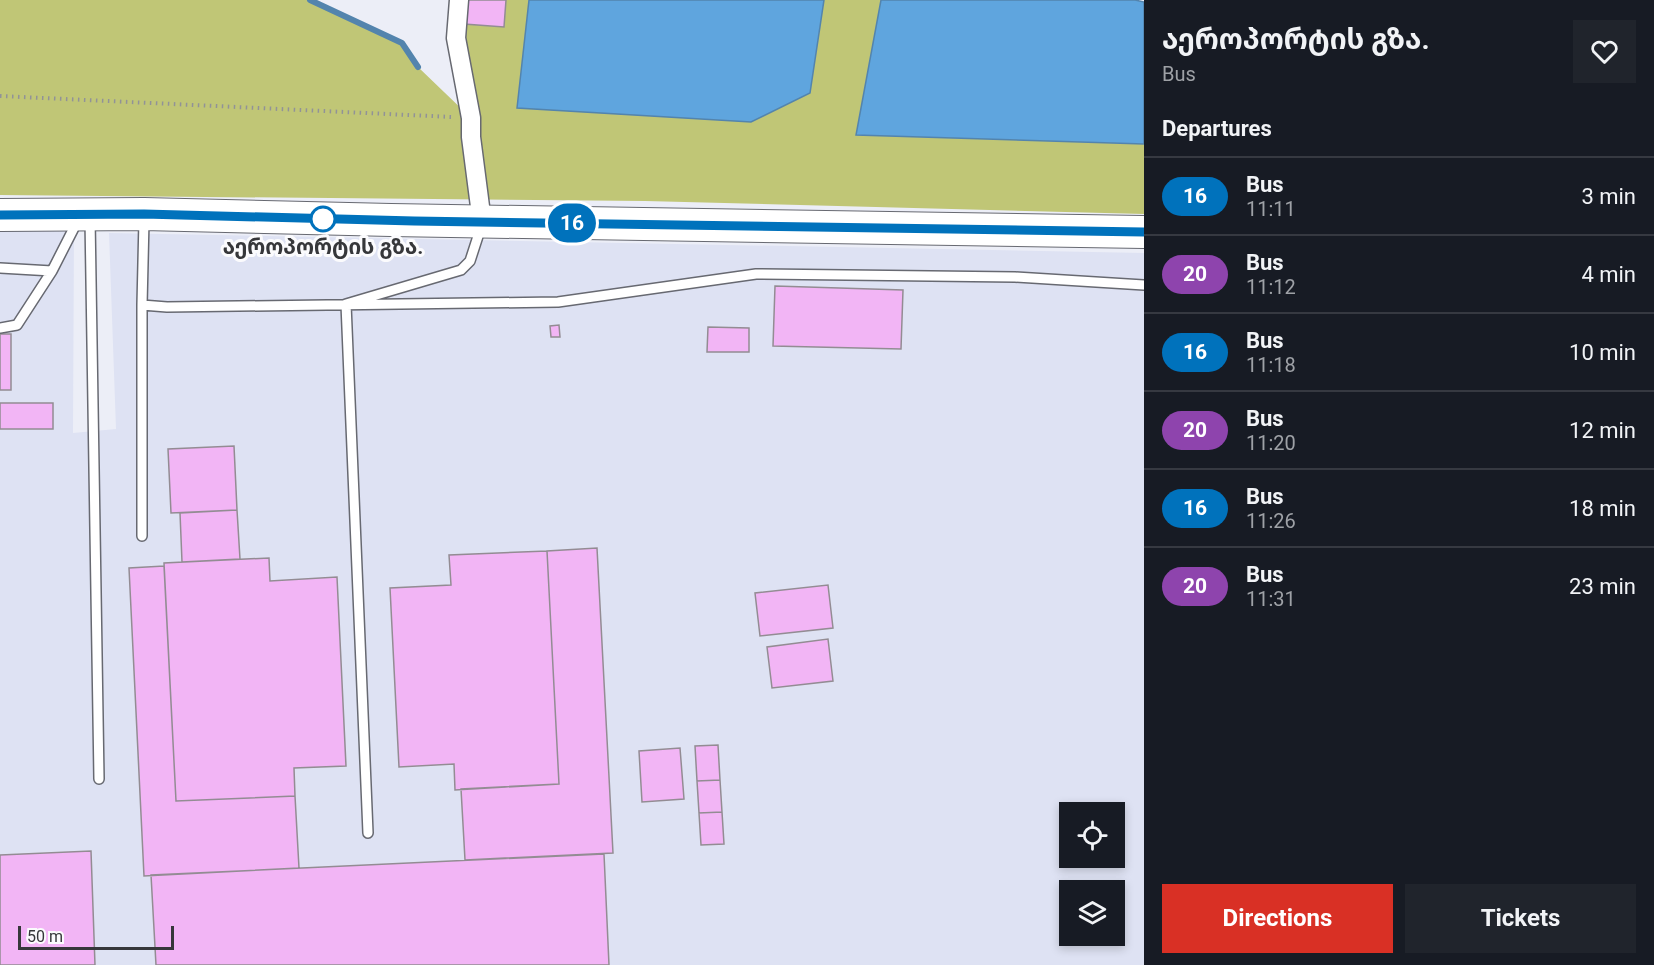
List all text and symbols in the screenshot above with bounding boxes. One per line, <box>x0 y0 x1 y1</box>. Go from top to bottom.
button: heart <box>1573 20 1636 83</box>
text: აეროპორტის გზა. <box>1162 23 1430 56</box>
text: Bus <box>1162 62 1196 86</box>
text: Departures <box>1162 116 1272 141</box>
text: Bus <box>1246 172 1284 197</box>
text: 16 <box>1183 184 1207 208</box>
text: 3 min <box>1581 184 1636 209</box>
text: 11:11 <box>1246 197 1296 221</box>
line badge: 16 <box>545 204 599 242</box>
marker: აეროპორტის გზა. <box>310 206 336 232</box>
text: 16 <box>560 211 584 235</box>
place label: აეროპორტის გზა. <box>223 235 423 259</box>
text: Bus <box>1246 250 1284 275</box>
text: 20 <box>1183 262 1207 286</box>
text: 4 min <box>1581 262 1636 287</box>
text: 11:12 <box>1246 275 1296 299</box>
text: Bus <box>1246 328 1284 353</box>
text: 16 <box>1183 340 1207 364</box>
text: 10 min <box>1569 340 1636 365</box>
text: 11:18 <box>1246 353 1296 377</box>
text: Bus <box>1246 406 1284 431</box>
text: 20 <box>1183 418 1207 442</box>
text: 12 min <box>1569 418 1636 443</box>
text: 11:20 <box>1246 431 1296 455</box>
text: Bus <box>1246 484 1284 509</box>
text: 16 <box>1183 496 1207 520</box>
text: 18 min <box>1569 496 1636 521</box>
text: 11:26 <box>1246 509 1296 533</box>
text: Bus <box>1246 562 1284 587</box>
text: 20 <box>1183 574 1207 598</box>
text: 23 min <box>1569 574 1636 599</box>
text: 11:31 <box>1246 587 1296 611</box>
map controls <box>1059 802 1125 946</box>
button: locate <box>1059 802 1125 868</box>
button: layers <box>1059 880 1125 946</box>
button: Directions <box>1162 884 1393 953</box>
button: Tickets <box>1405 884 1636 953</box>
scale bar <box>18 923 174 950</box>
text: 50 m <box>27 927 63 946</box>

